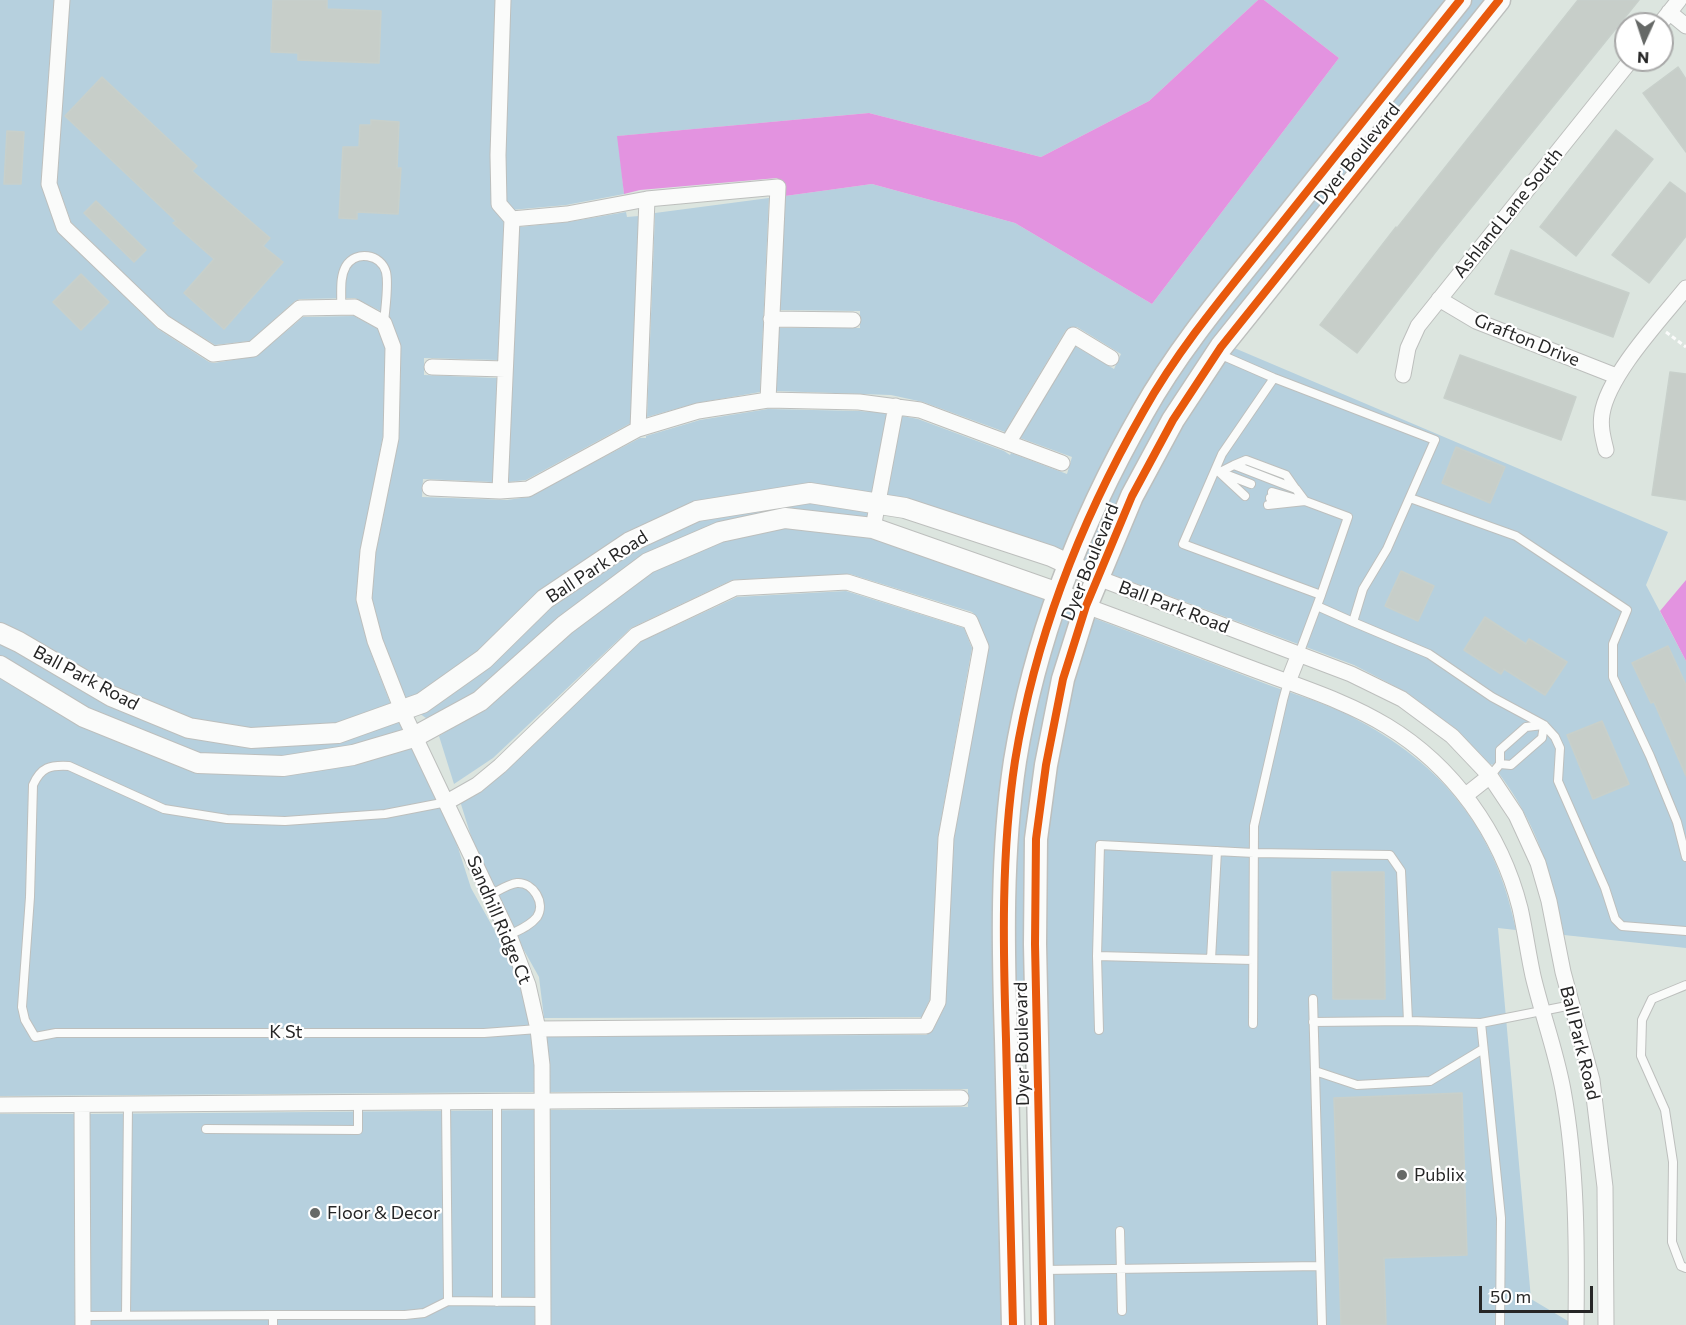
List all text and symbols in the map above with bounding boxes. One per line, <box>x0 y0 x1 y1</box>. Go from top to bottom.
north arrow <box>1614 12 1674 72</box>
text: N <box>1637 49 1650 68</box>
street label: Dyer Boulevard <box>1309 99 1405 209</box>
street label: Ashland Lane South <box>1449 144 1567 282</box>
street label: Grafton Drive <box>1471 309 1583 371</box>
street label: Dyer Boulevard <box>1057 500 1123 624</box>
street label: Ball Park Road <box>542 526 652 608</box>
street label: Ball Park Road <box>1116 576 1232 638</box>
street label: Ball Park Road <box>29 641 143 715</box>
street label: Sandhill Ridge Ct <box>462 853 536 987</box>
street label: Dyer Boulevard <box>1010 982 1034 1106</box>
street label: Ball Park Road <box>1555 984 1605 1102</box>
street label: K St <box>269 1021 303 1043</box>
place label: Publix <box>1414 1164 1465 1186</box>
marker: Publix <box>1395 1168 1409 1182</box>
place label: Floor & Decor <box>327 1202 440 1224</box>
marker: Floor & Decor <box>308 1206 322 1220</box>
scale bar <box>1482 1274 1596 1312</box>
text: 50 m <box>1490 1285 1531 1307</box>

